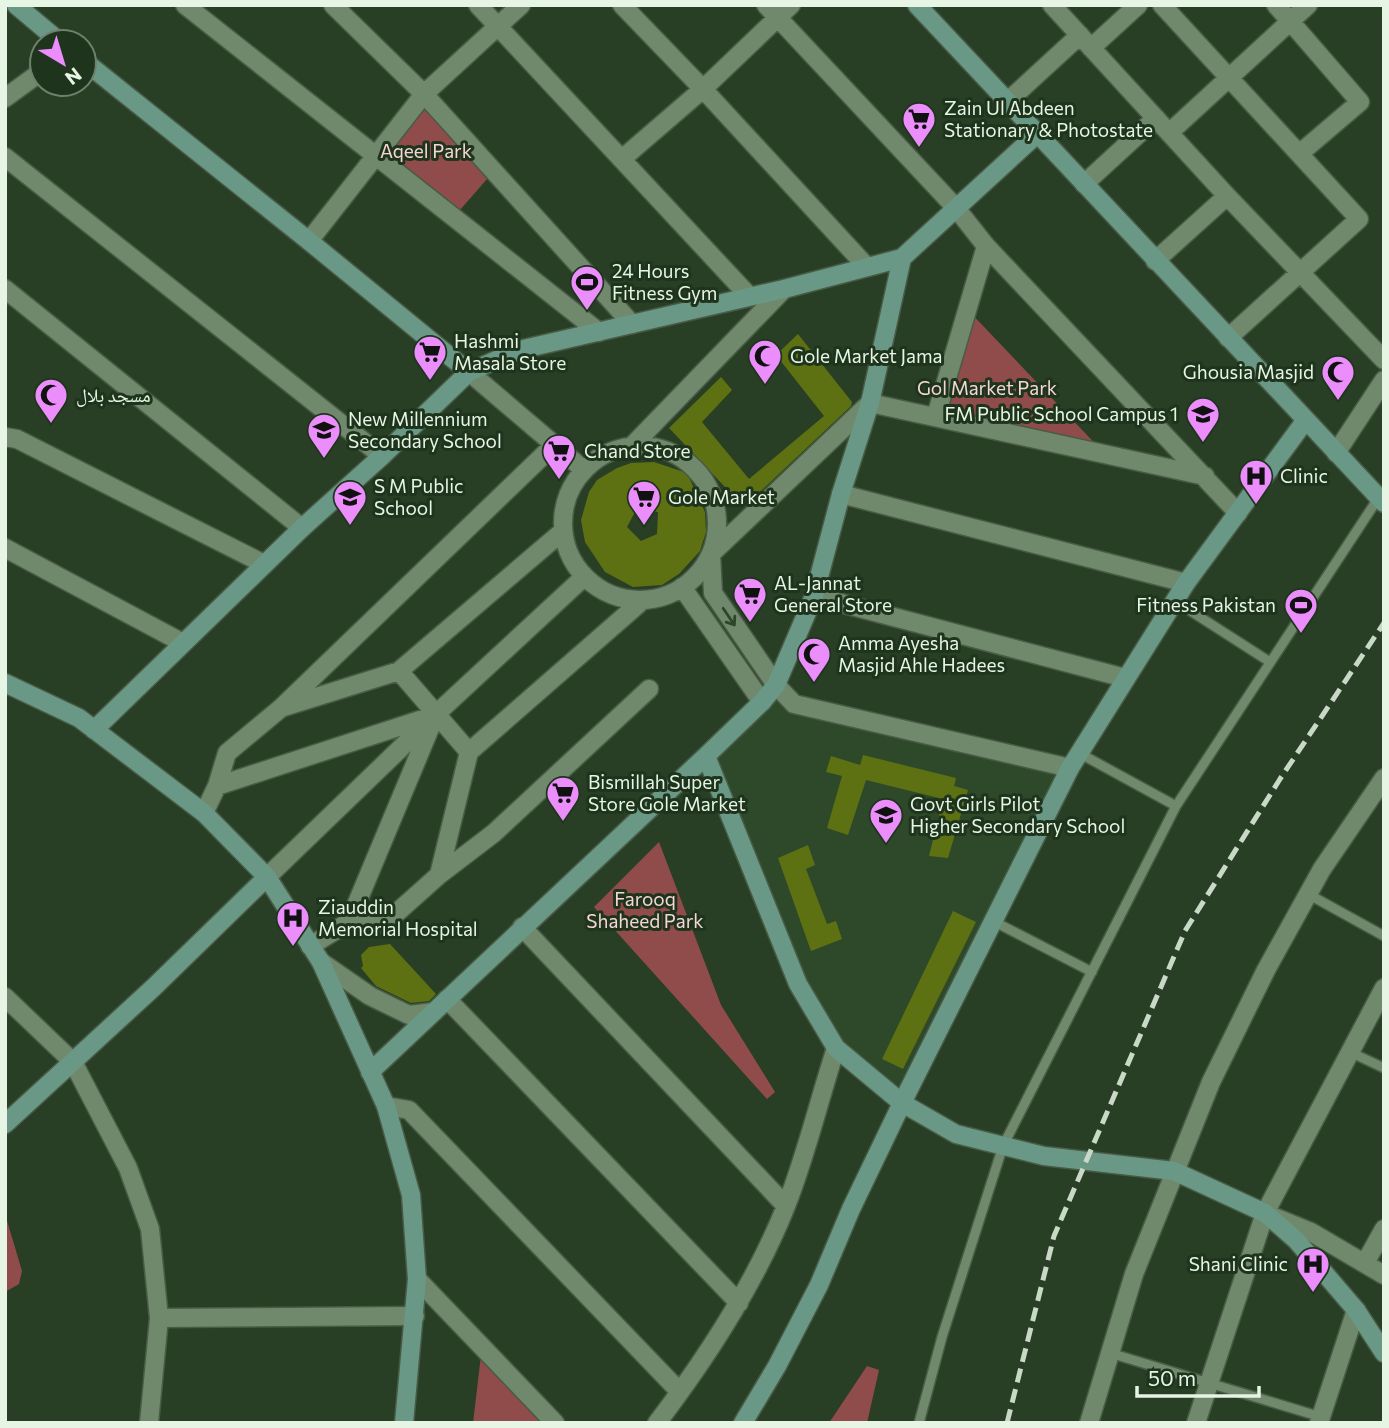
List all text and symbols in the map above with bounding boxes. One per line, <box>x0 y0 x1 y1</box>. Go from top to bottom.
north arrow <box>28 28 98 98</box>
text: N <box>61 63 86 90</box>
place label: Zain Ul Abdeen Stationary & Photostate <box>944 96 1153 141</box>
supermarket icon: Zain Ul Abdeen Stationary & Photostate <box>900 100 938 149</box>
park label: Aqeel Park <box>380 139 472 162</box>
place label: 24 Hours Fitness Gym <box>612 259 717 304</box>
sports icon: 24 Hours Fitness Gym <box>568 263 606 312</box>
place label: Hashmi Masala Store <box>454 329 566 374</box>
supermarket icon: Hashmi Masala Store <box>411 333 449 382</box>
mosque icon: Gole Market Jama <box>746 337 784 386</box>
place label: Gole Market Jama <box>790 344 942 367</box>
mosque icon: Ghousia Masjid <box>1319 353 1357 402</box>
place label: Ghousia Masjid <box>1183 360 1314 383</box>
mosque icon: مسجد بلال <box>32 376 70 425</box>
park label: Gol Market Park <box>917 376 1057 399</box>
place label: مسجد بلال <box>76 383 151 407</box>
school or university icon: FM Public School Campus 1 <box>1184 395 1222 444</box>
place label: FM Public School Campus 1 <box>944 402 1178 425</box>
place label: New Millennium Secondary School <box>348 407 502 452</box>
school or university icon: New Millennium Secondary School <box>305 411 343 460</box>
supermarket icon: Chand Store <box>540 432 578 481</box>
place label: Chand Store <box>584 439 691 462</box>
hospital icon: Clinic <box>1237 457 1275 506</box>
place label: Clinic <box>1280 464 1328 487</box>
place label: S M Public School <box>374 474 464 519</box>
school or university icon: S M Public School <box>331 478 369 527</box>
supermarket icon: Gole Market <box>625 478 663 527</box>
place label: Gole Market <box>668 485 775 508</box>
place label: AL-Jannat General Store <box>774 571 892 616</box>
supermarket icon: AL-Jannat General Store <box>731 575 769 624</box>
sports icon: Fitness Pakistan <box>1282 586 1320 635</box>
place label: Fitness Pakistan <box>1136 593 1276 616</box>
one-way arrow <box>722 607 736 626</box>
place label: Amma Ayesha Masjid Ahle Hadees <box>838 631 1005 676</box>
mosque icon: Amma Ayesha Masjid Ahle Hadees <box>795 635 833 684</box>
place label: Bismillah Super Store Gole Market <box>588 770 746 815</box>
supermarket icon: Bismillah Super Store Gole Market <box>544 774 582 823</box>
place label: Govt Girls Pilot Higher Secondary School <box>910 792 1125 837</box>
school or university icon: Govt Girls Pilot Higher Secondary School <box>867 796 905 845</box>
park label: Farooq Shaheed Park <box>586 887 704 932</box>
place label: Ziauddin Memorial Hospital <box>318 895 478 940</box>
hospital icon: Ziauddin Memorial Hospital <box>274 899 312 948</box>
hospital icon: Shani Clinic <box>1294 1245 1332 1294</box>
place label: Shani Clinic <box>1189 1252 1288 1275</box>
scale bar <box>1137 1354 1260 1398</box>
text: 50 m <box>1148 1365 1196 1390</box>

